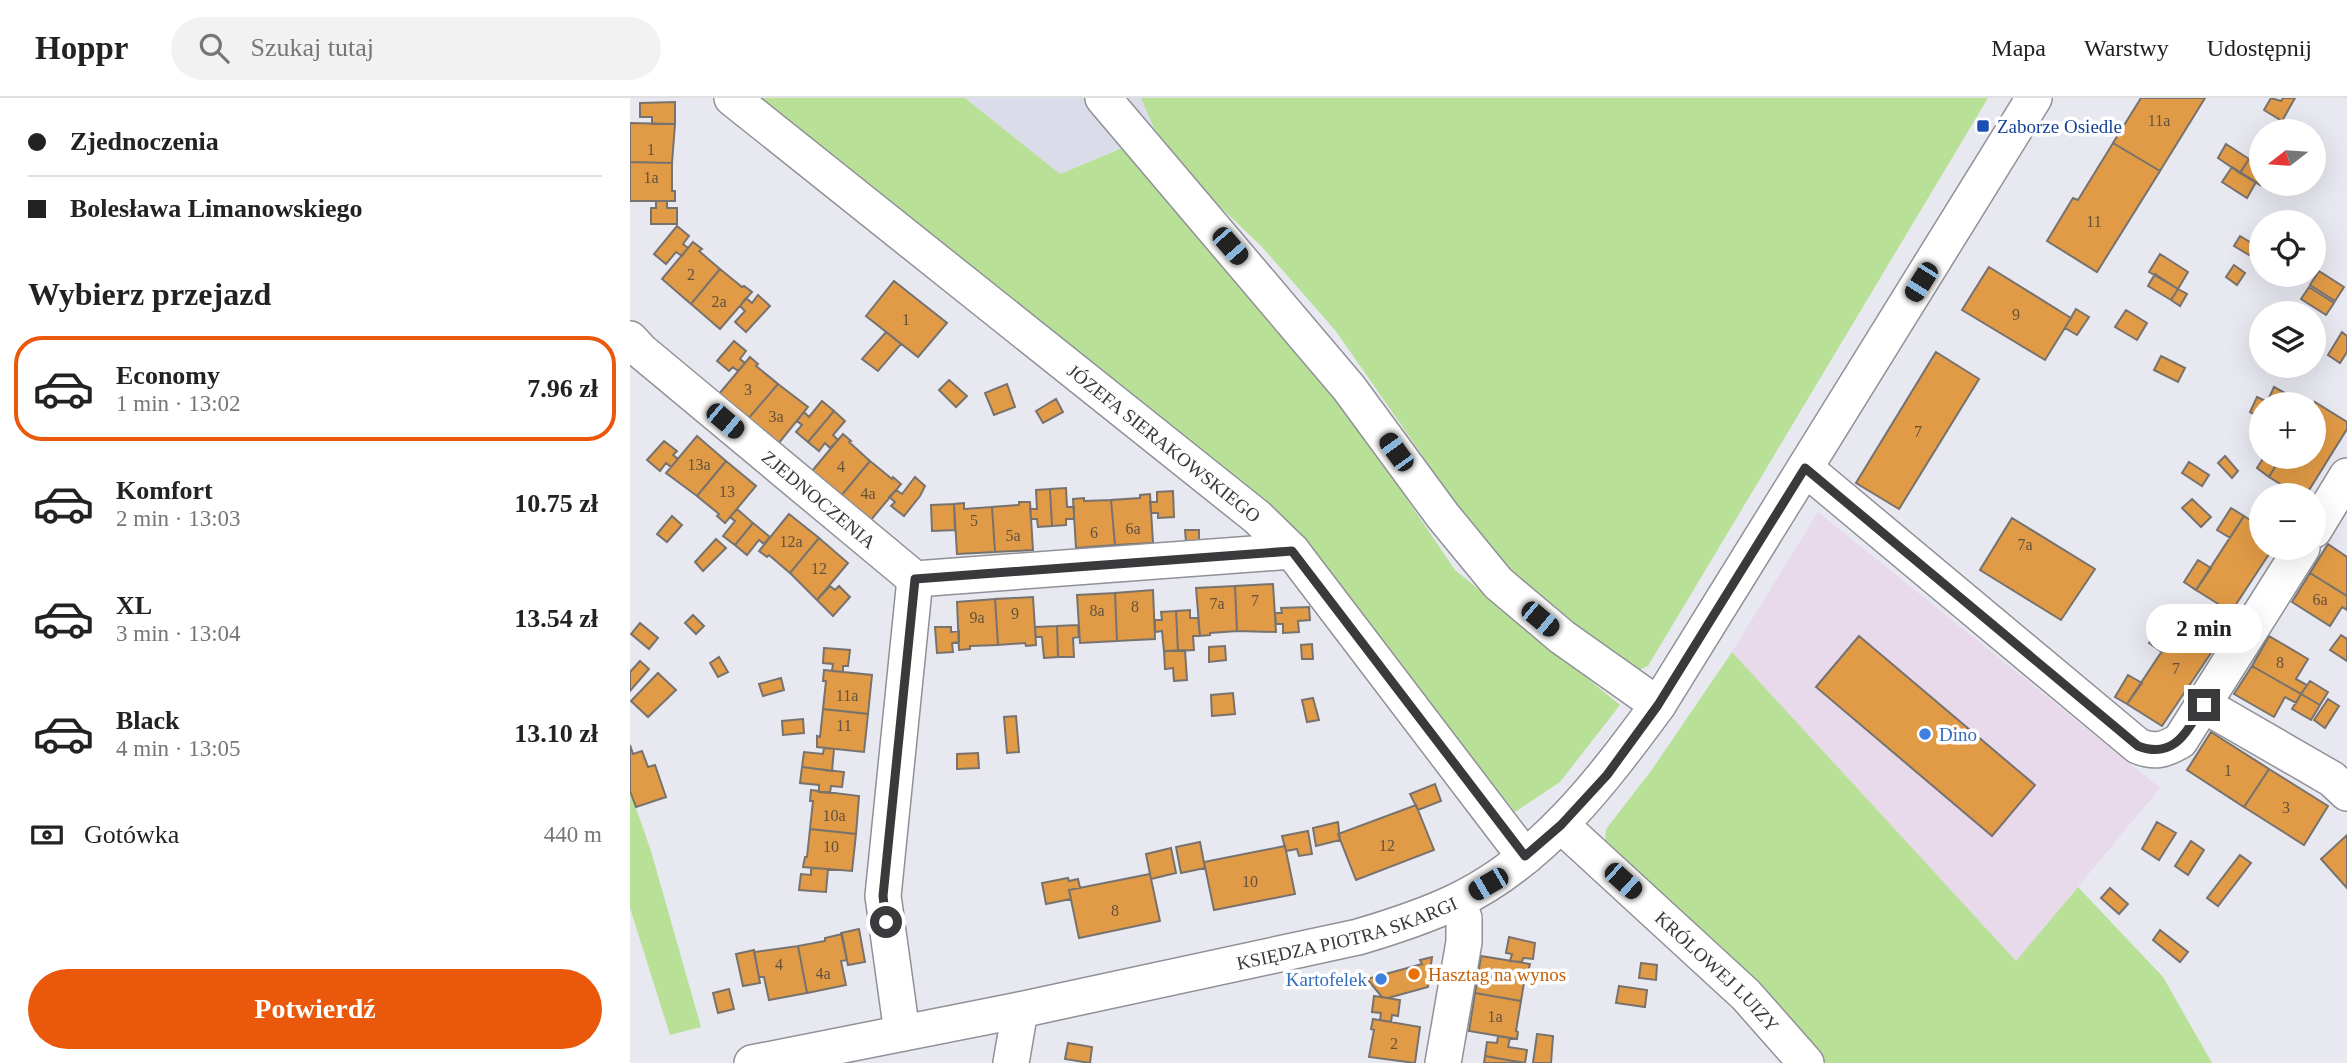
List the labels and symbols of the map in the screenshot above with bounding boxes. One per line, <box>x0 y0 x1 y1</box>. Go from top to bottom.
house number: 11a <box>2148 112 2170 129</box>
place label: Zaborze Osiedle <box>1997 116 2122 137</box>
marker: Zaborze Osiedle <box>1975 118 1991 134</box>
north arrow <box>2249 119 2326 196</box>
house number: 1 <box>647 141 655 158</box>
house number: 1a <box>643 169 659 186</box>
house number: 11 <box>2086 213 2102 230</box>
car <box>1209 223 1252 269</box>
car <box>1901 259 1942 305</box>
house number: 2 <box>687 266 695 283</box>
house number: 2a <box>711 293 727 310</box>
house number: 9 <box>2012 306 2020 323</box>
house number: 1 <box>902 311 910 328</box>
street label: JÓZEFA SIERAKOWSKIEGO <box>1063 360 1265 526</box>
house number: 3 <box>744 381 752 398</box>
car <box>703 399 748 443</box>
house number: 3a <box>768 408 784 425</box>
house number: 7 <box>1914 423 1922 440</box>
car <box>1376 429 1417 475</box>
street label: ZJEDNOCZENIA <box>758 446 880 553</box>
house number: 13a <box>687 456 711 473</box>
house number: 4 <box>837 458 845 475</box>
house number: 13 <box>719 483 735 500</box>
house number: 4a <box>860 485 876 502</box>
house number: 5 <box>970 512 978 529</box>
house number: 6a <box>1125 520 1141 537</box>
house number: 6 <box>1090 524 1098 541</box>
house number: 5a <box>1005 527 1021 544</box>
house number: 12a <box>779 533 803 550</box>
house number: 7a <box>2017 536 2033 553</box>
house number: 12 <box>811 560 827 577</box>
house number: 6a <box>2312 591 2328 608</box>
house number: 7 <box>1251 592 1259 609</box>
house number: 7a <box>1209 595 1225 612</box>
car <box>1518 597 1563 641</box>
house number: 8 <box>1131 598 1139 615</box>
house number: 8a <box>1089 602 1105 619</box>
callout: 2 min <box>2146 603 2262 652</box>
house number: 9 <box>1011 605 1019 622</box>
house number: 9a <box>969 609 985 626</box>
house number: 8 <box>2276 654 2284 671</box>
house number: 7 <box>2172 660 2180 677</box>
house number: 11a <box>836 687 858 704</box>
route end <box>2188 689 2220 721</box>
house number: 11 <box>836 717 852 734</box>
place label: Dino <box>1939 724 1977 745</box>
marker: Dino <box>1917 726 1933 742</box>
house number: 1 <box>2224 762 2232 779</box>
house number: 3 <box>2282 799 2290 816</box>
house number: 10a <box>822 807 846 824</box>
house number: 12 <box>1379 837 1395 854</box>
house number: 10 <box>823 838 839 855</box>
car <box>1601 859 1646 903</box>
car <box>1465 864 1512 904</box>
house number: 10 <box>1242 873 1258 890</box>
street label: KSIĘDZA PIOTRA SKARGI <box>1234 892 1460 973</box>
house number: 8 <box>1111 902 1119 919</box>
route start <box>870 906 902 938</box>
street label: KRÓLOWEJ LUIZY <box>1651 907 1784 1036</box>
house number: 4 <box>775 956 783 973</box>
place label: Hasztag na wynos <box>1428 964 1566 985</box>
house number: 4a <box>815 965 831 982</box>
marker: Hasztag na wynos <box>1406 966 1422 982</box>
place label: Kartofelek <box>1286 969 1367 990</box>
marker: Kartofelek <box>1373 971 1389 987</box>
house number: 1a <box>1487 1008 1503 1025</box>
house number: 2 <box>1390 1035 1398 1052</box>

